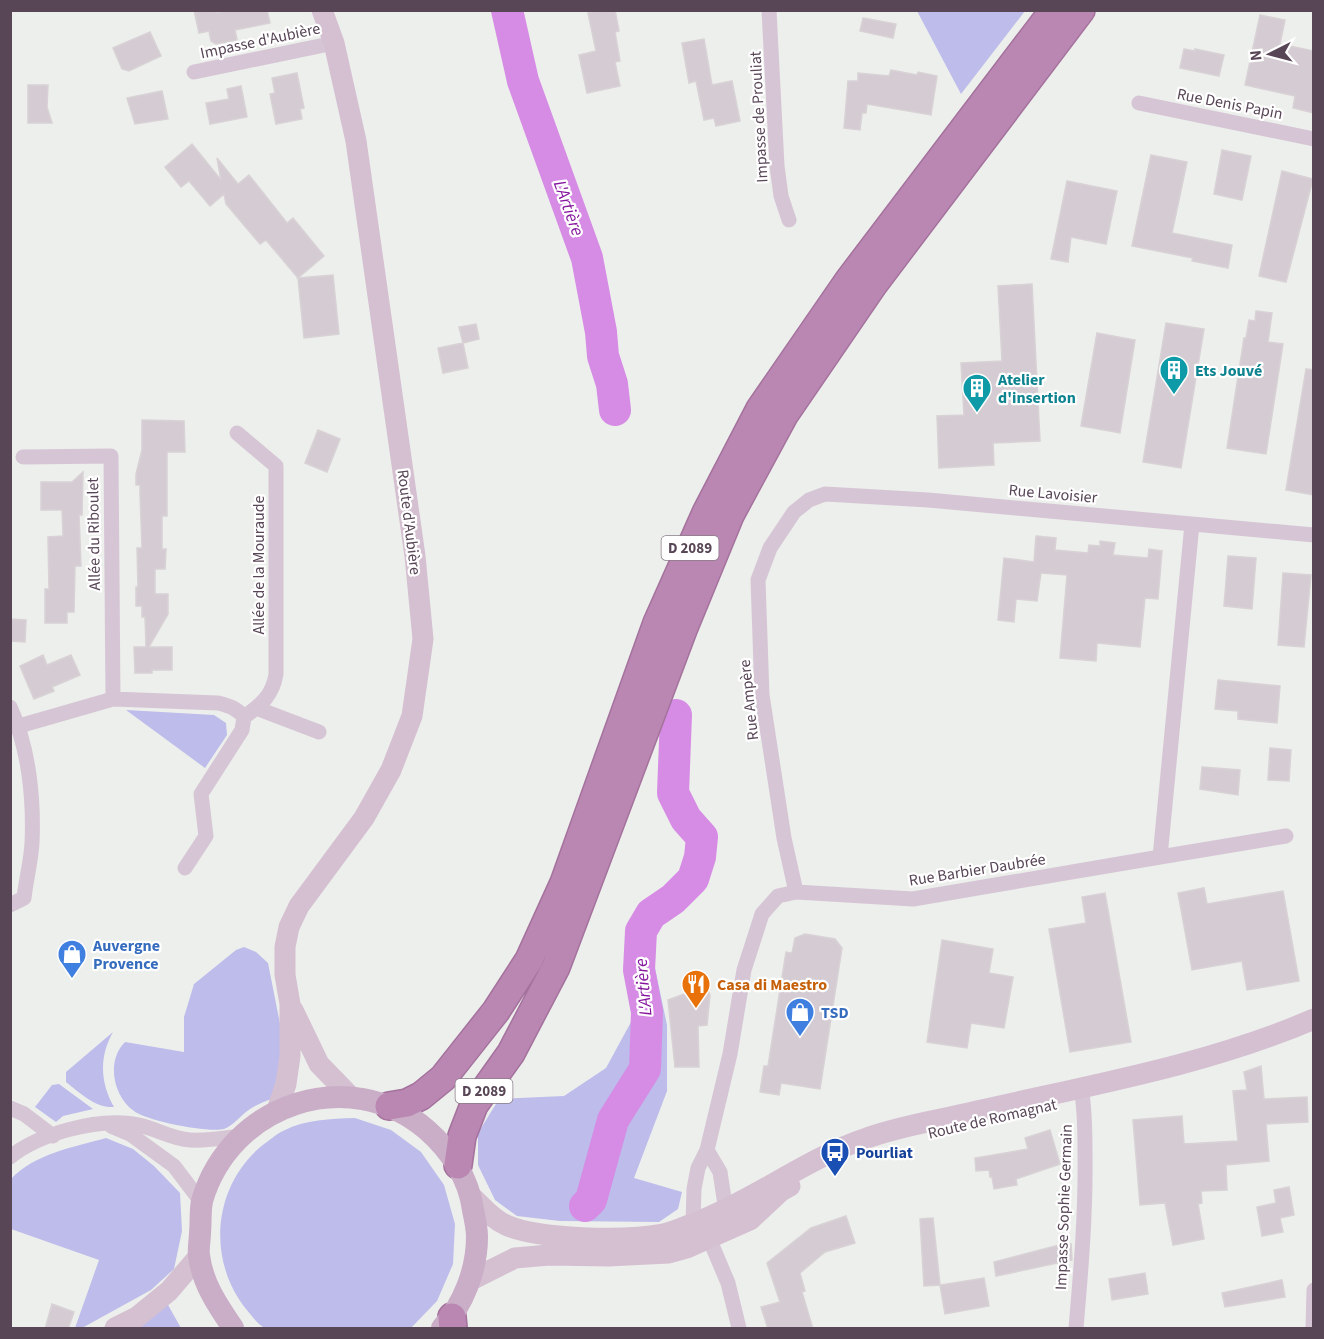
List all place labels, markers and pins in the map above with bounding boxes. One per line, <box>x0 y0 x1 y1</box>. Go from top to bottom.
building icon: Ets Jouvé <box>1158 354 1190 396</box>
place label: Ets Jouvé <box>1195 360 1262 382</box>
place label: Atelier d'insertion <box>997 369 1076 409</box>
building icon: Atelier d'insertion <box>961 372 993 414</box>
place label: Auvergne Provence <box>92 935 160 975</box>
shop icon: Auvergne Provence <box>56 938 88 980</box>
restaurant icon: Casa di Maestro <box>680 968 712 1010</box>
place label: Casa di Maestro <box>717 974 827 996</box>
shop icon: TSD <box>784 996 816 1038</box>
place label: TSD <box>821 1002 849 1024</box>
bus stop icon: Pourliat <box>819 1136 851 1178</box>
place label: Pourliat <box>856 1142 913 1164</box>

